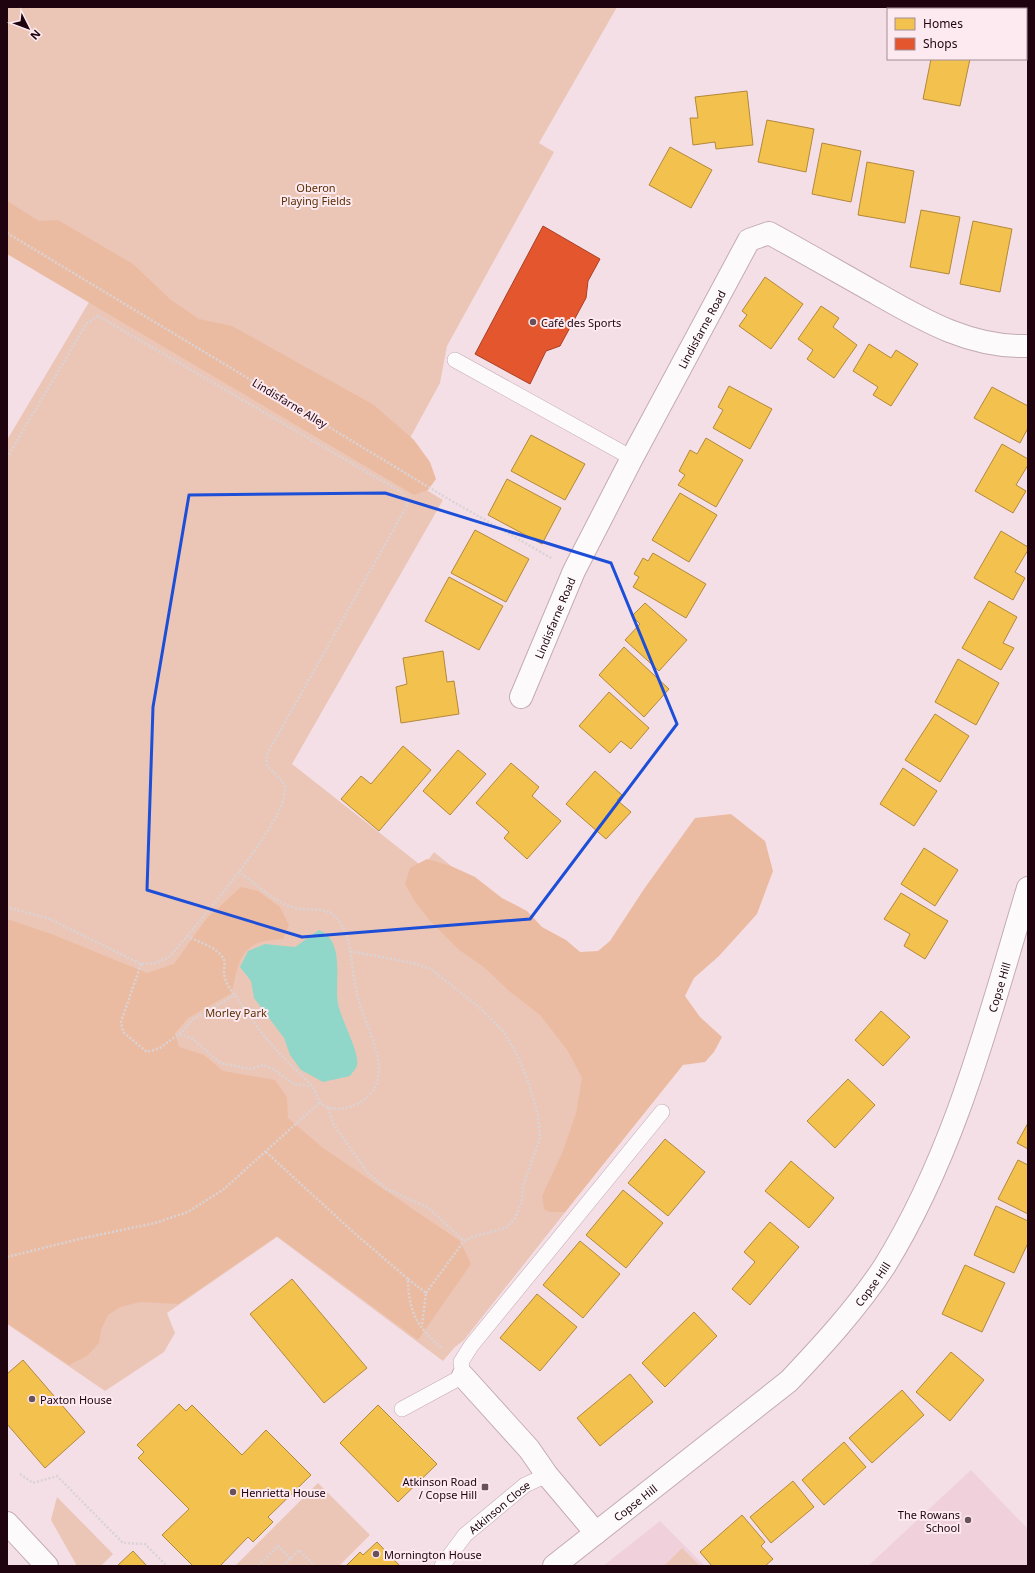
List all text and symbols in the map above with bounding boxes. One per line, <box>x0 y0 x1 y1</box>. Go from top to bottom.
north arrow <box>8 8 48 48</box>
legend <box>887 8 1027 60</box>
text: Homes <box>923 15 963 32</box>
text: N <box>27 27 44 43</box>
text: Shops <box>923 35 958 52</box>
park label: Oberon Playing Fields <box>281 180 351 208</box>
street label: Lindisfarne Road <box>674 287 728 371</box>
place label: Café des Sports <box>541 315 621 330</box>
marker: Café des Sports <box>528 317 538 327</box>
street label: Lindisfarne Alley <box>250 375 331 431</box>
street label: Lindisfarne Road <box>531 575 578 661</box>
street label: Copse Hill <box>984 960 1013 1014</box>
park label: Morley Park <box>205 1005 267 1020</box>
street label: Copse Hill <box>851 1259 893 1309</box>
place label: Paxton House <box>40 1392 112 1407</box>
marker: Paxton House <box>27 1394 37 1404</box>
place label: Atkinson Road / Copse Hill <box>402 1474 477 1502</box>
street label: Atkinson Close <box>465 1476 532 1537</box>
street label: Copse Hill <box>610 1480 660 1524</box>
marker: Atkinson Road / Copse Hill <box>480 1482 490 1492</box>
place label: Henrietta House <box>241 1485 326 1500</box>
marker: Henrietta House <box>228 1487 238 1497</box>
place label: The Rowans School <box>898 1507 960 1535</box>
marker: The Rowans School <box>963 1515 973 1525</box>
place label: Mornington House <box>384 1547 482 1562</box>
marker: Mornington House <box>371 1549 381 1559</box>

